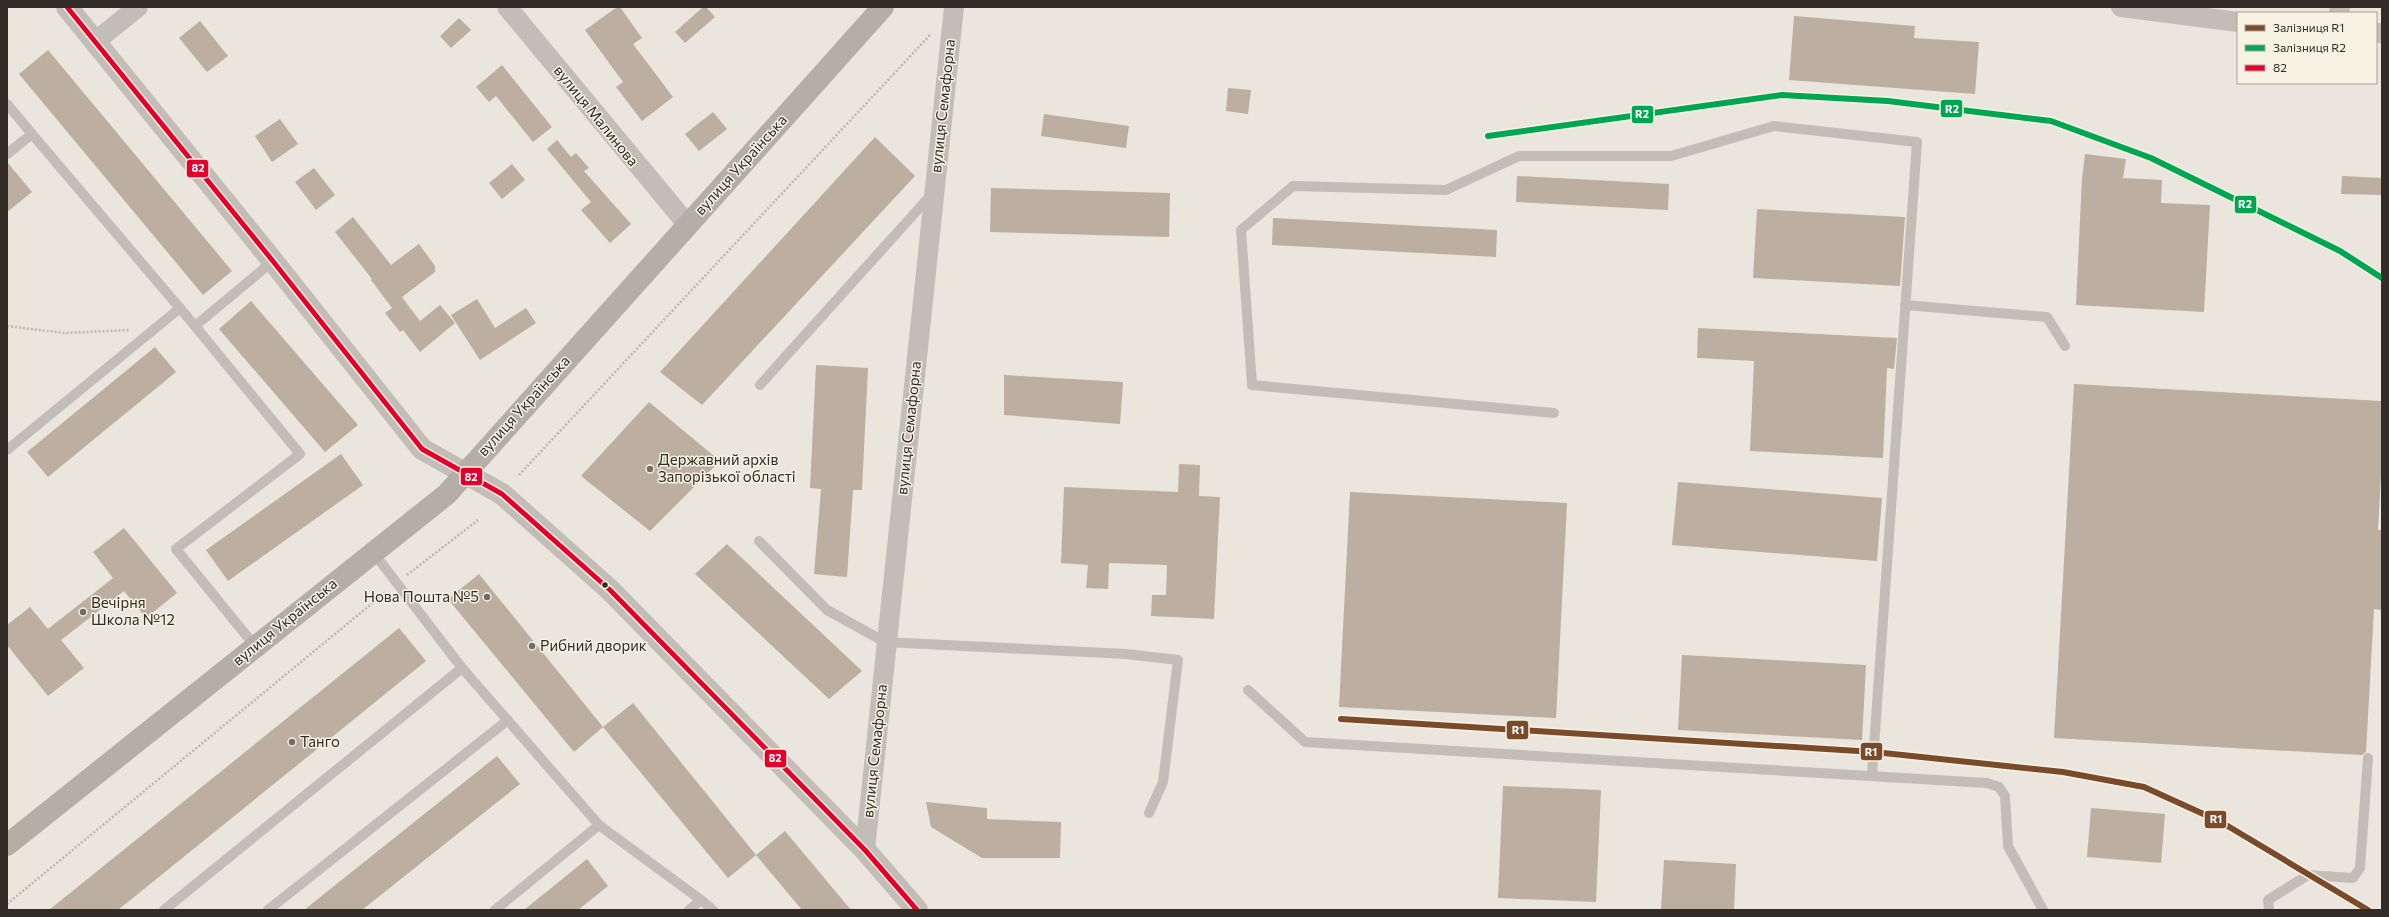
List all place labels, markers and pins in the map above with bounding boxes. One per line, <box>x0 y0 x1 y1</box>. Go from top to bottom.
place label: Державний архів Запорізької області <box>658 450 796 485</box>
marker: Державний архів Запорізької області <box>645 464 655 474</box>
unlabelled marker <box>600 580 610 590</box>
place label: Нова Пошта №5 <box>364 587 479 605</box>
marker: Нова Пошта №5 <box>482 592 492 602</box>
place label: Вечірня Школа №12 <box>91 593 175 628</box>
marker: Вечірня Школа №12 <box>78 607 88 617</box>
place label: Рибний дворик <box>540 636 647 654</box>
marker: Рибний дворик <box>527 641 537 651</box>
place label: Танго <box>300 732 340 750</box>
marker: Танго <box>287 737 297 747</box>

